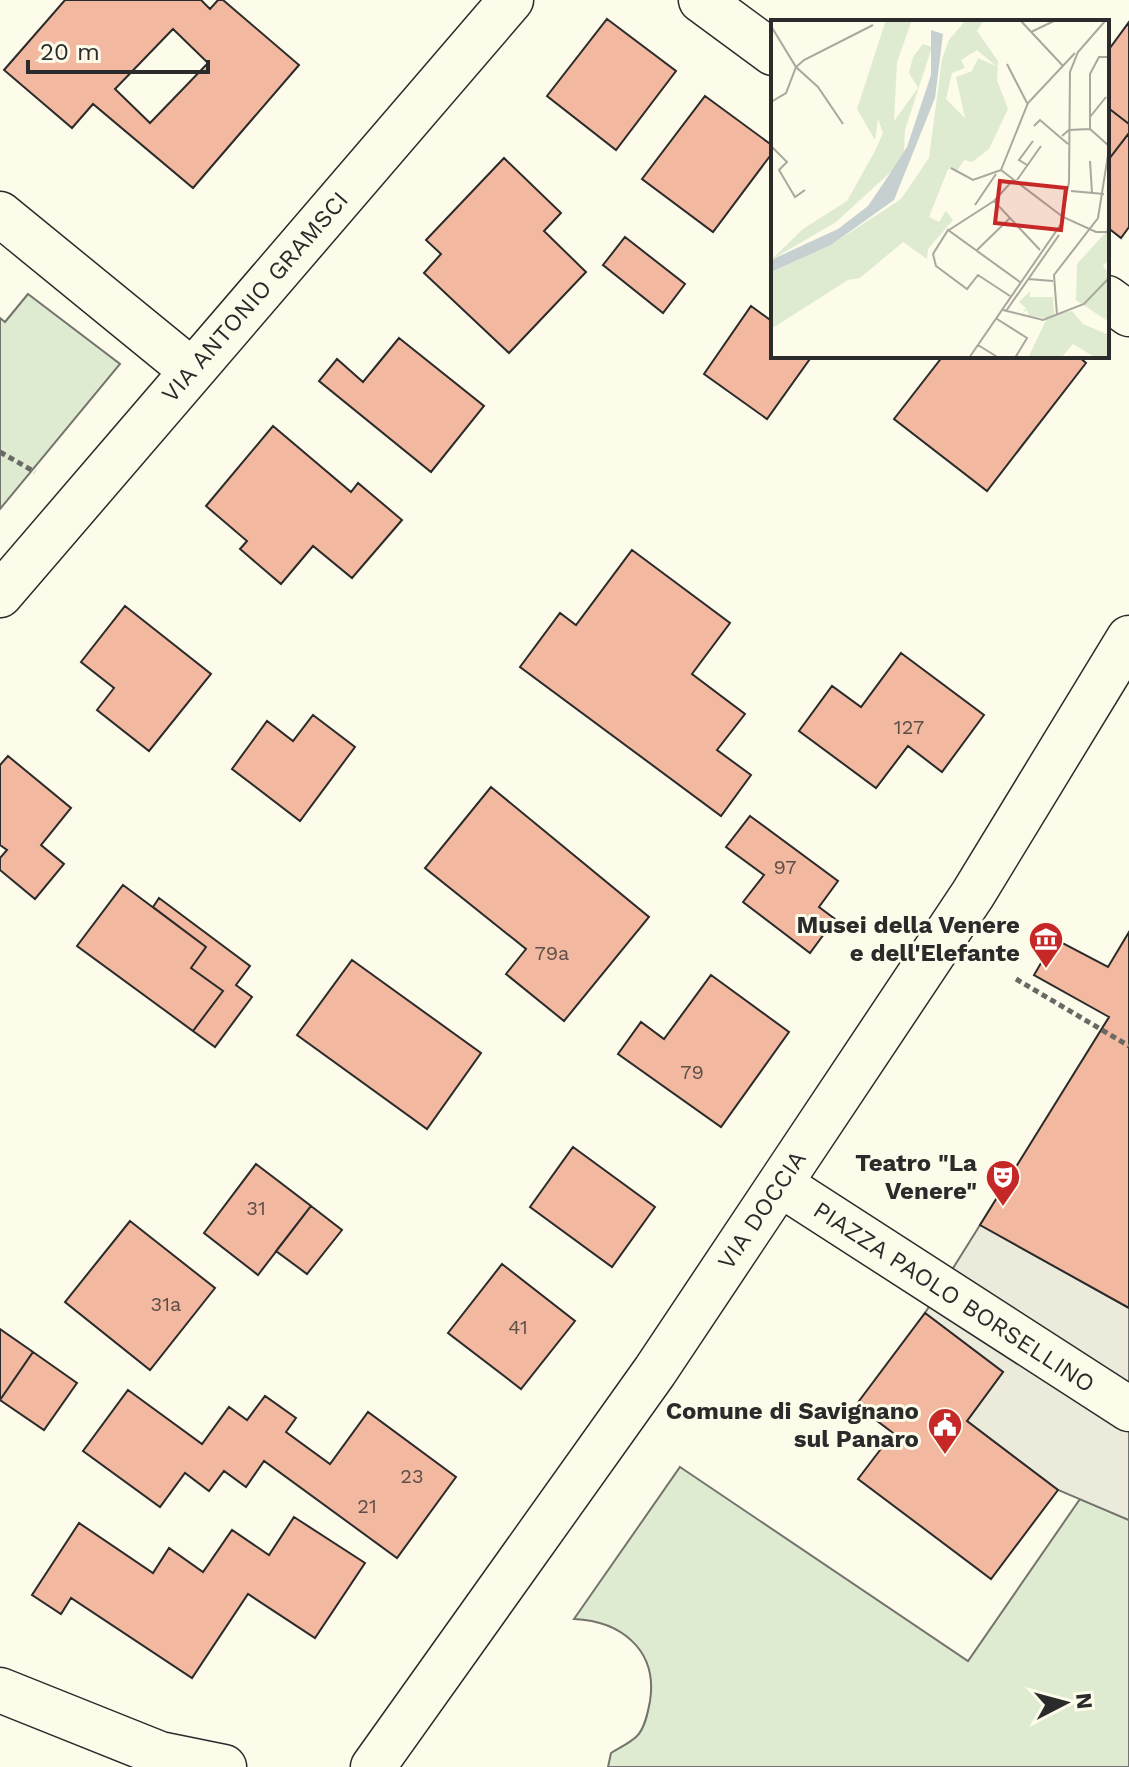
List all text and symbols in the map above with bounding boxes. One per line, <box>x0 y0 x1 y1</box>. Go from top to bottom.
inset map <box>771 20 1109 358</box>
scale bar <box>28 24 208 74</box>
text: 20 m <box>40 38 100 66</box>
street label: VIA ANTONIO GRAMSCI <box>156 186 354 408</box>
house number: 127 <box>894 715 924 739</box>
house number: 97 <box>773 855 797 879</box>
place label: Musei della Venere e dell'Elefante <box>797 911 1020 967</box>
museum icon: Musei della Venere e dell'Elefante <box>1027 920 1065 970</box>
house number: 79a <box>535 941 569 965</box>
house number: 79 <box>680 1060 704 1084</box>
street label: VIA DOCCIA <box>712 1145 812 1275</box>
place label: Teatro "La Venere" <box>855 1149 977 1205</box>
theatre icon: Teatro "La Venere" <box>984 1158 1022 1208</box>
house number: 31 <box>246 1196 266 1220</box>
street label: PIAZZA PAOLO BORSELLINO <box>808 1196 1100 1398</box>
house number: 31a <box>151 1292 181 1316</box>
house number: 41 <box>508 1315 528 1339</box>
place label: Comune di Savignano sul Panaro <box>666 1397 919 1453</box>
public building icon: Comune di Savignano sul Panaro <box>926 1406 964 1456</box>
house number: 23 <box>400 1464 424 1488</box>
house number: 21 <box>357 1494 377 1518</box>
north arrow <box>1025 1663 1105 1743</box>
text: N <box>1071 1692 1098 1710</box>

